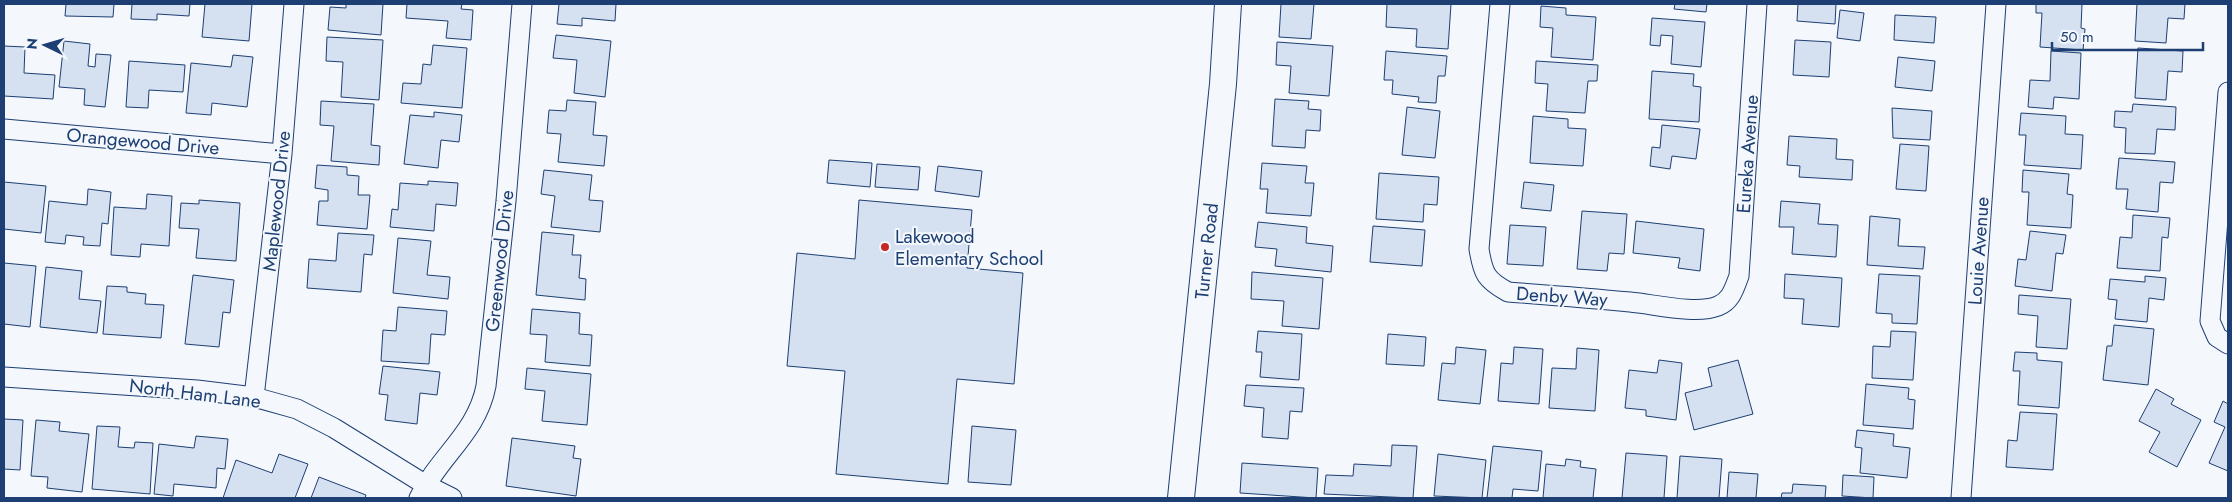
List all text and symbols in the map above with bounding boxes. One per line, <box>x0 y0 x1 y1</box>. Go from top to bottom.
north arrow <box>20 20 70 70</box>
scale bar <box>2052 20 2203 52</box>
text: 50 m <box>2060 26 2094 48</box>
text: N <box>22 37 42 50</box>
street label: Eureka Avenue <box>1730 94 1765 214</box>
street label: Orangewood Drive <box>66 121 221 162</box>
street label: Maplewood Drive <box>256 129 297 273</box>
street label: Greenwood Drive <box>479 189 520 333</box>
street label: Louie Avenue <box>1961 196 1996 306</box>
street label: Turner Road <box>1188 202 1225 301</box>
place label: Lakewood Elementary School <box>895 223 1044 272</box>
marker: Lakewood Elementary School <box>879 241 891 253</box>
street label: Denby Way <box>1515 280 1609 313</box>
street label: North Ham Lane <box>128 372 263 415</box>

